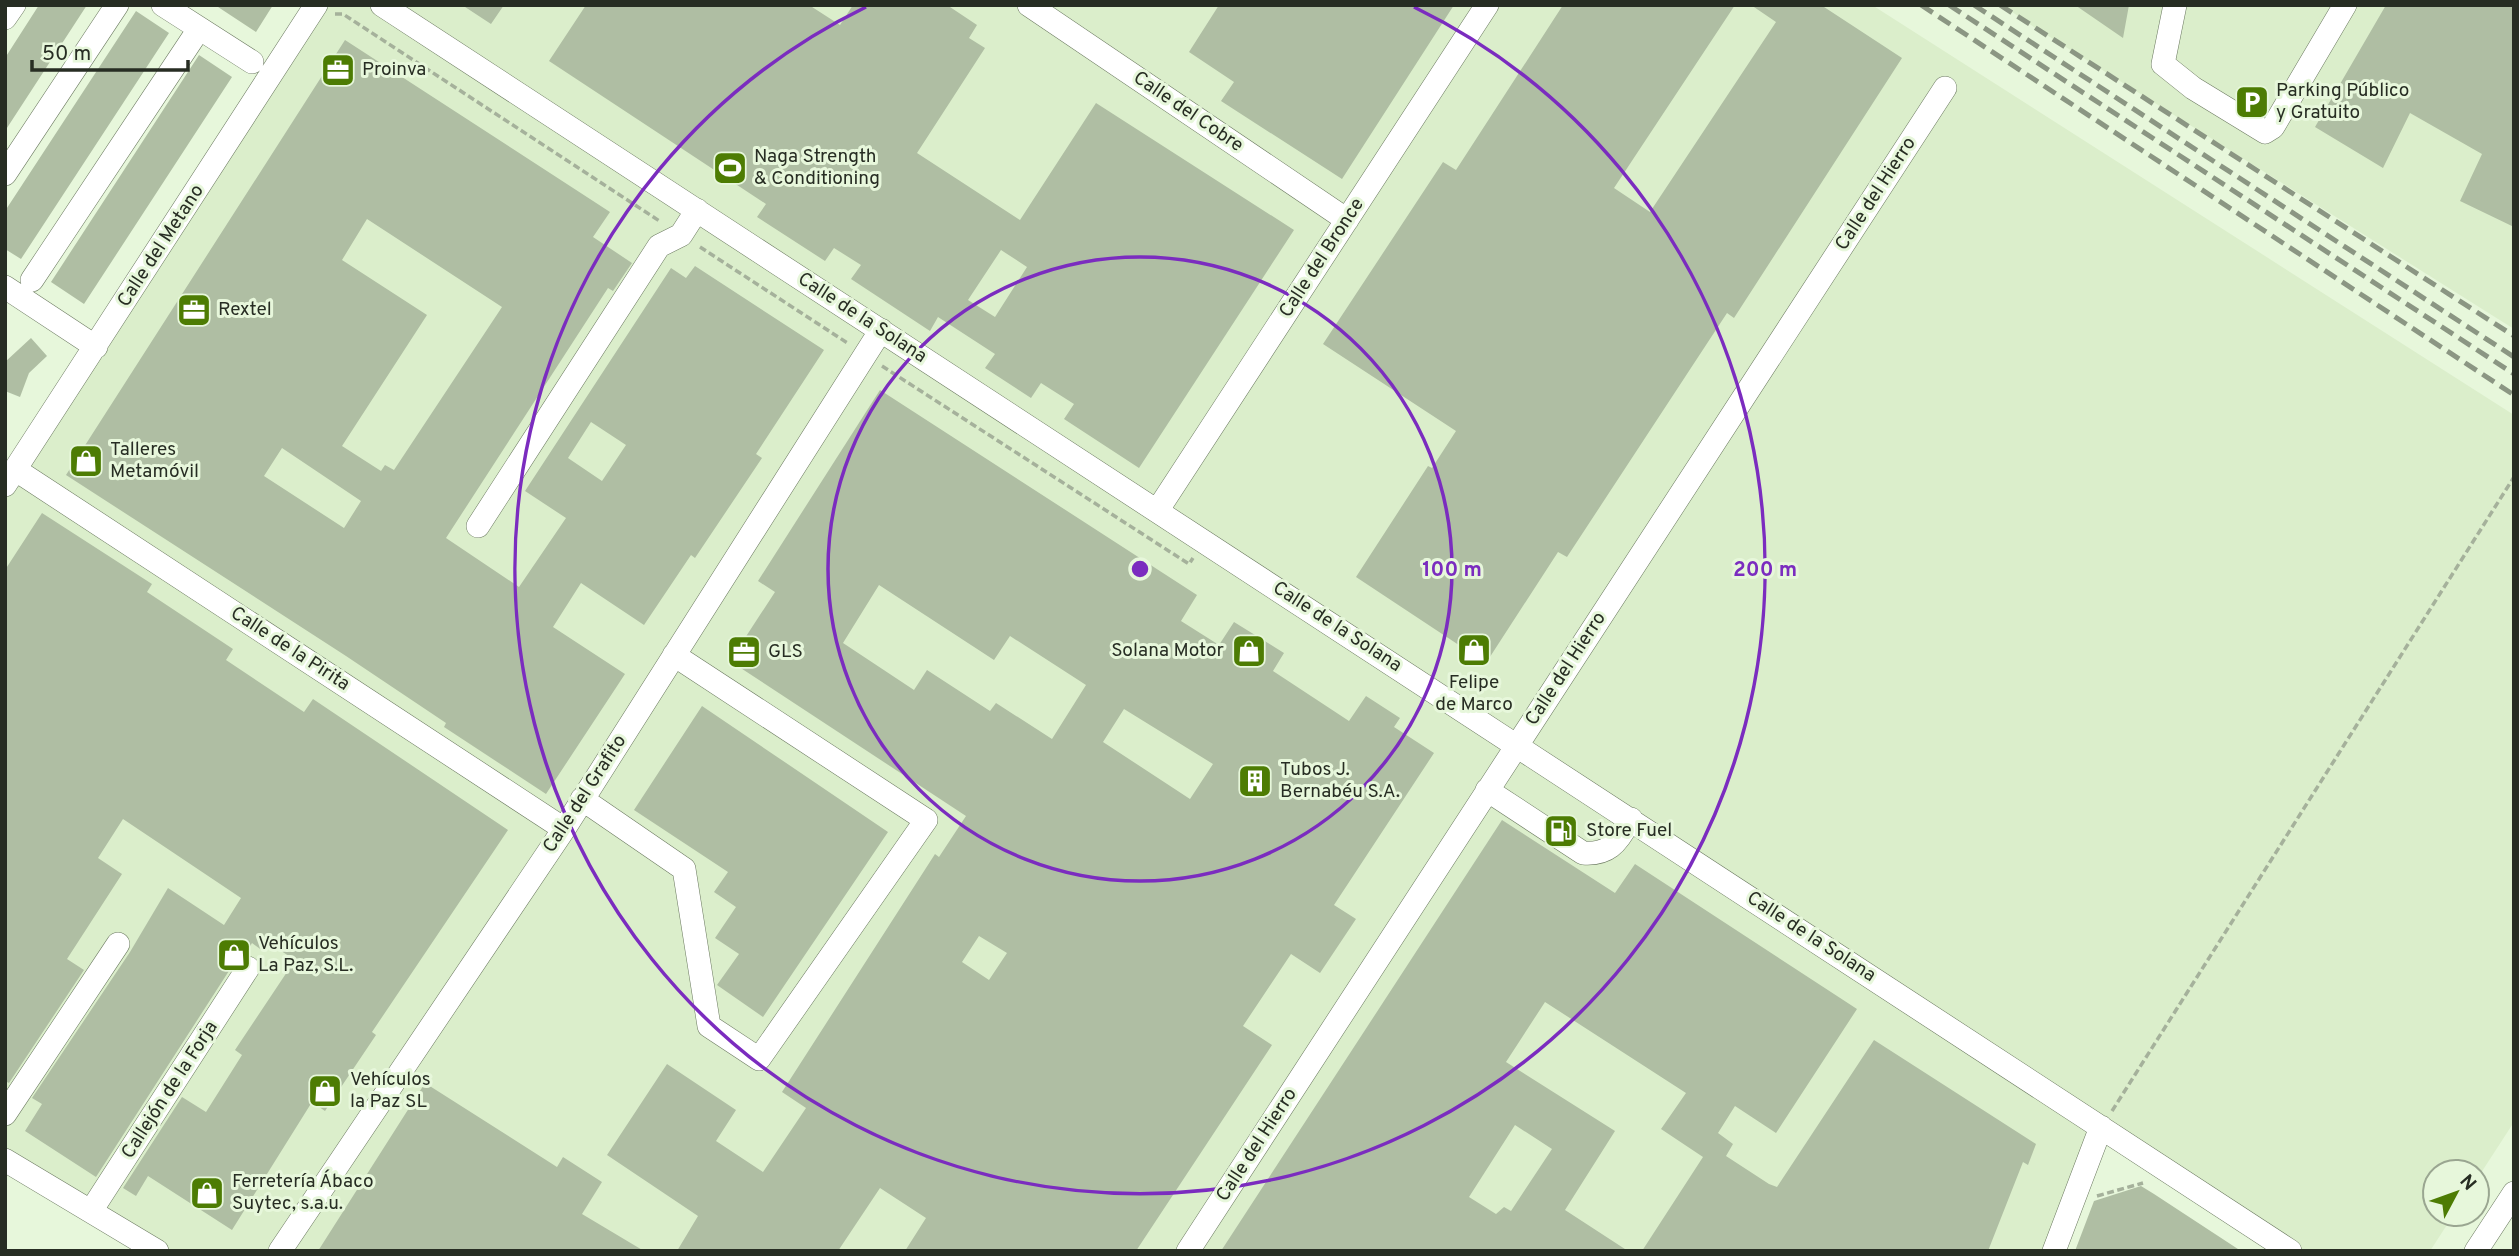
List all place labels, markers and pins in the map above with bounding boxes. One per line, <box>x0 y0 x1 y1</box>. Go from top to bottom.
office icon: Proinva <box>319 51 357 89</box>
place label: Proinva <box>362 58 426 82</box>
place label: Parking Público y Gratuito <box>2276 79 2409 125</box>
parking icon: Parking Público y Gratuito <box>2233 83 2271 121</box>
place label: Naga Strength & Conditioning <box>754 145 880 191</box>
sports icon: Naga Strength & Conditioning <box>711 149 749 187</box>
office icon: Rextel <box>175 291 213 329</box>
place label: Rextel <box>218 298 272 322</box>
place label: Talleres Metamóvil <box>110 438 199 484</box>
shop icon: Talleres Metamóvil <box>67 442 105 480</box>
centre of rings <box>1128 557 1152 581</box>
shop icon: Felipe de Marco <box>1455 631 1493 669</box>
shop icon: Solana Motor <box>1230 632 1268 670</box>
office icon: GLS <box>725 633 763 671</box>
place label: Solana Motor <box>1111 639 1225 663</box>
place label: GLS <box>768 640 803 664</box>
place label: Felipe de Marco <box>1435 671 1513 717</box>
place label: Tubos J. Bernabéu S.A. <box>1280 758 1400 804</box>
building icon: Tubos J. Bernabéu S.A. <box>1236 762 1274 800</box>
fuel station icon: Store Fuel <box>1542 812 1580 850</box>
place label: Store Fuel <box>1586 819 1672 843</box>
place label: Vehículos La Paz, S.L. <box>258 932 353 978</box>
shop icon: Vehículos La Paz, S.L. <box>215 936 253 974</box>
place label: Vehículos la Paz SL <box>350 1068 431 1114</box>
shop icon: Vehículos la Paz SL <box>306 1072 344 1110</box>
place label: Ferretería Ábaco Suytec, s.a.u. <box>232 1169 374 1216</box>
shop icon: Ferretería Ábaco Suytec, s.a.u. <box>188 1174 226 1212</box>

